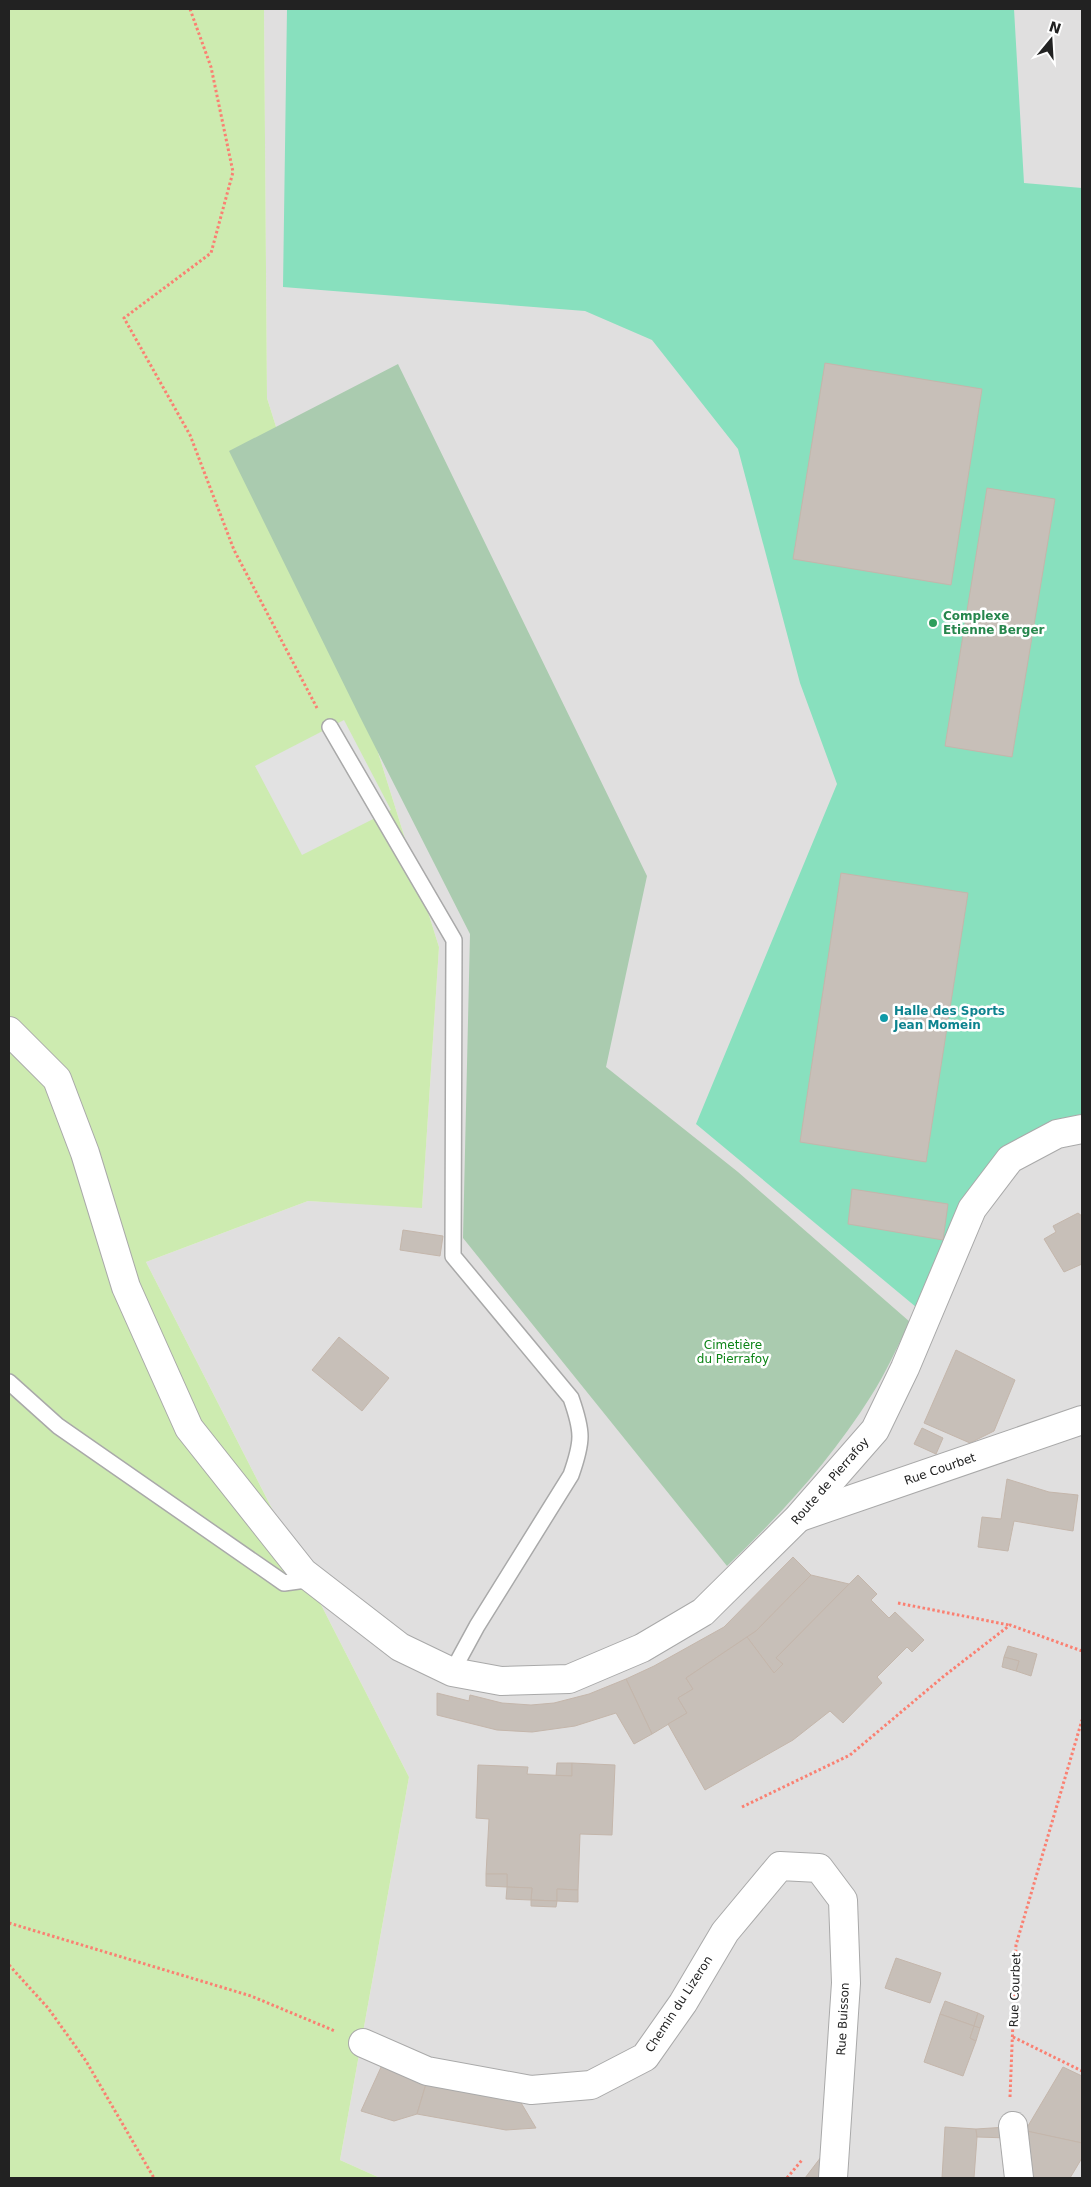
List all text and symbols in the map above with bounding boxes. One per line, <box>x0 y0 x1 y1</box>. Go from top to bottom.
north arrow <box>1026 15 1076 65</box>
text: N <box>1047 18 1063 37</box>
place label: Complexe Etienne Berger <box>943 609 1045 637</box>
marker: Complexe Etienne Berger <box>927 617 939 629</box>
place label: Halle des Sports Jean Momein <box>893 1004 1005 1032</box>
marker: Halle des Sports Jean Momein <box>878 1012 890 1024</box>
park label: Cimetière du Pierrafoy <box>697 1338 769 1366</box>
street label: Route de Pierrafoy <box>788 1435 872 1527</box>
street label: Rue Courbet <box>902 1450 978 1488</box>
street label: Rue Courbet <box>1007 1952 1023 2028</box>
street label: Chemin du Lizeron <box>643 1953 715 2055</box>
street label: Rue Buisson <box>834 1982 852 2056</box>

